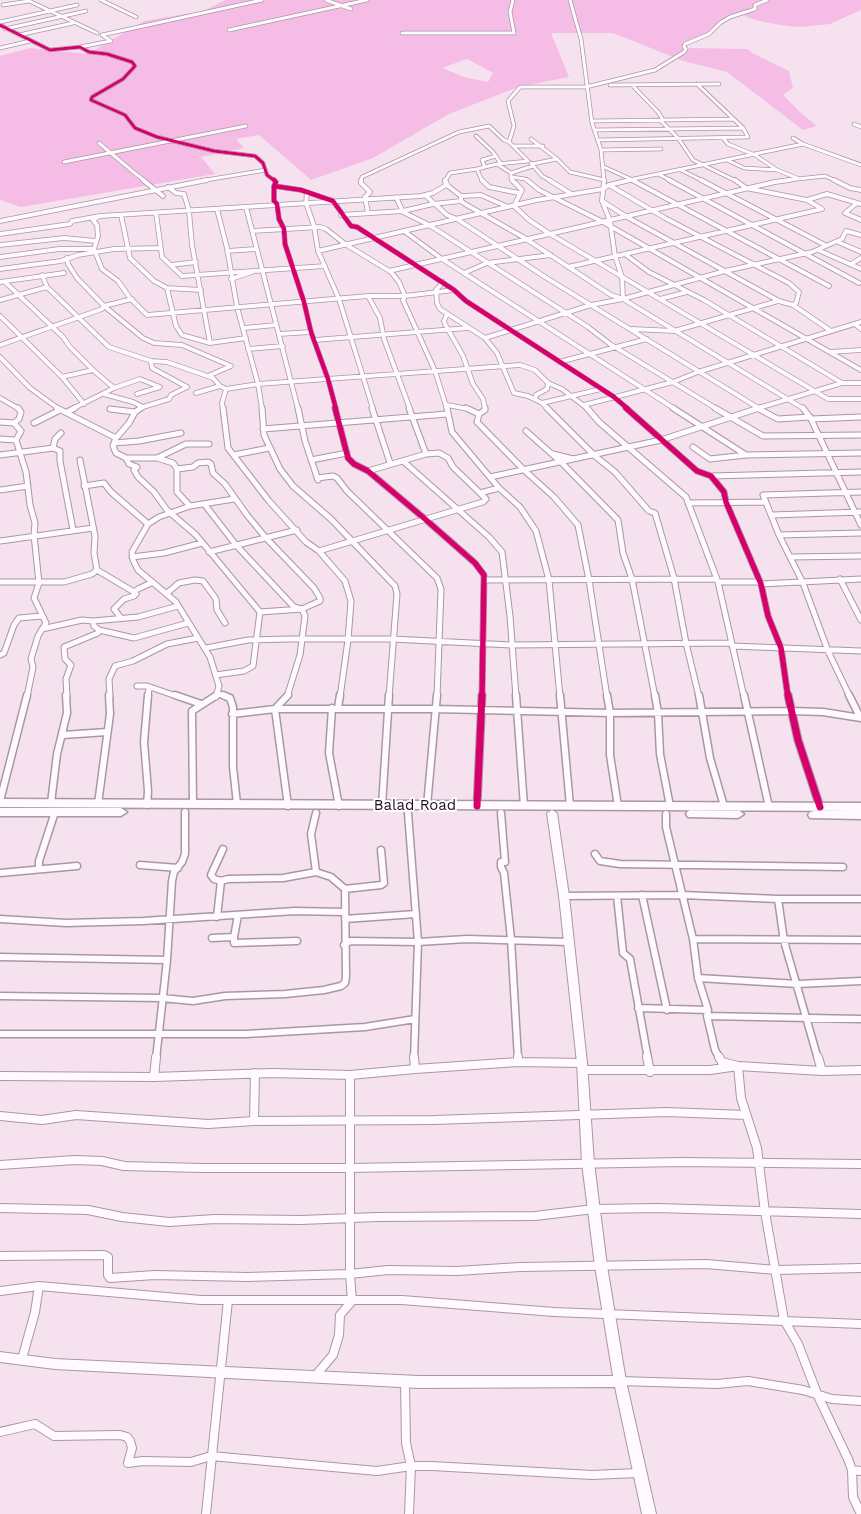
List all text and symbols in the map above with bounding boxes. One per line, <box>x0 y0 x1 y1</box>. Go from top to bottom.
street label: Balad Road <box>374 797 456 815</box>

